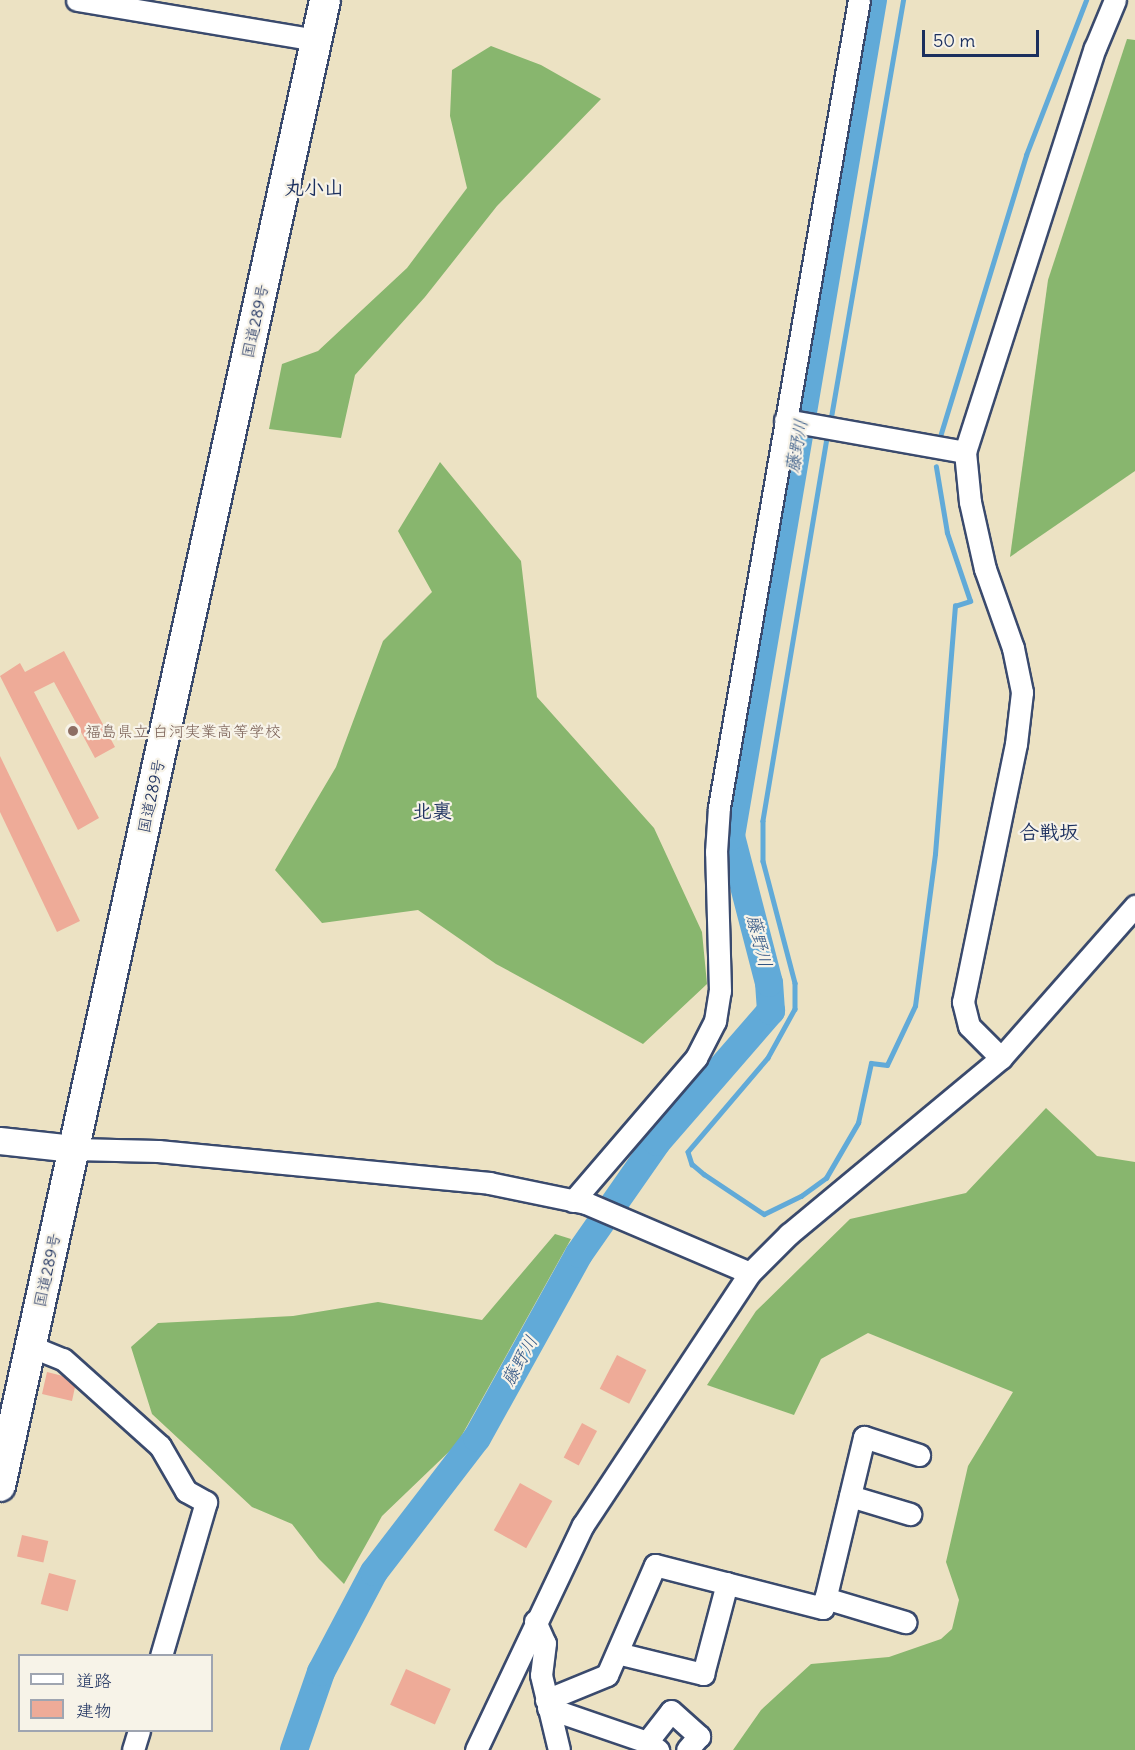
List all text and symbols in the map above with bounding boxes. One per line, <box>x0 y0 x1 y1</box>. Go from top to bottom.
scale bar <box>925 18 1042 56</box>
text: 50 m <box>933 29 975 52</box>
district label: 丸小山 <box>284 175 344 199</box>
street label: 国道289号 <box>238 282 272 360</box>
water label: 藤野川 <box>782 418 812 474</box>
place label: 福島県立 白河実業高等学校 <box>85 721 281 741</box>
marker: 福島県立 白河実業高等学校 <box>66 724 80 738</box>
street label: 国道289号 <box>134 757 168 835</box>
district label: 北裏 <box>412 798 452 822</box>
district label: 合戦坂 <box>1019 819 1079 843</box>
water label: 藤野川 <box>742 912 776 970</box>
street label: 国道289号 <box>30 1231 64 1309</box>
water label: 藤野川 <box>497 1332 543 1390</box>
legend <box>18 1654 213 1732</box>
text: 道路 <box>76 1669 112 1692</box>
text: 建物 <box>76 1699 112 1722</box>

